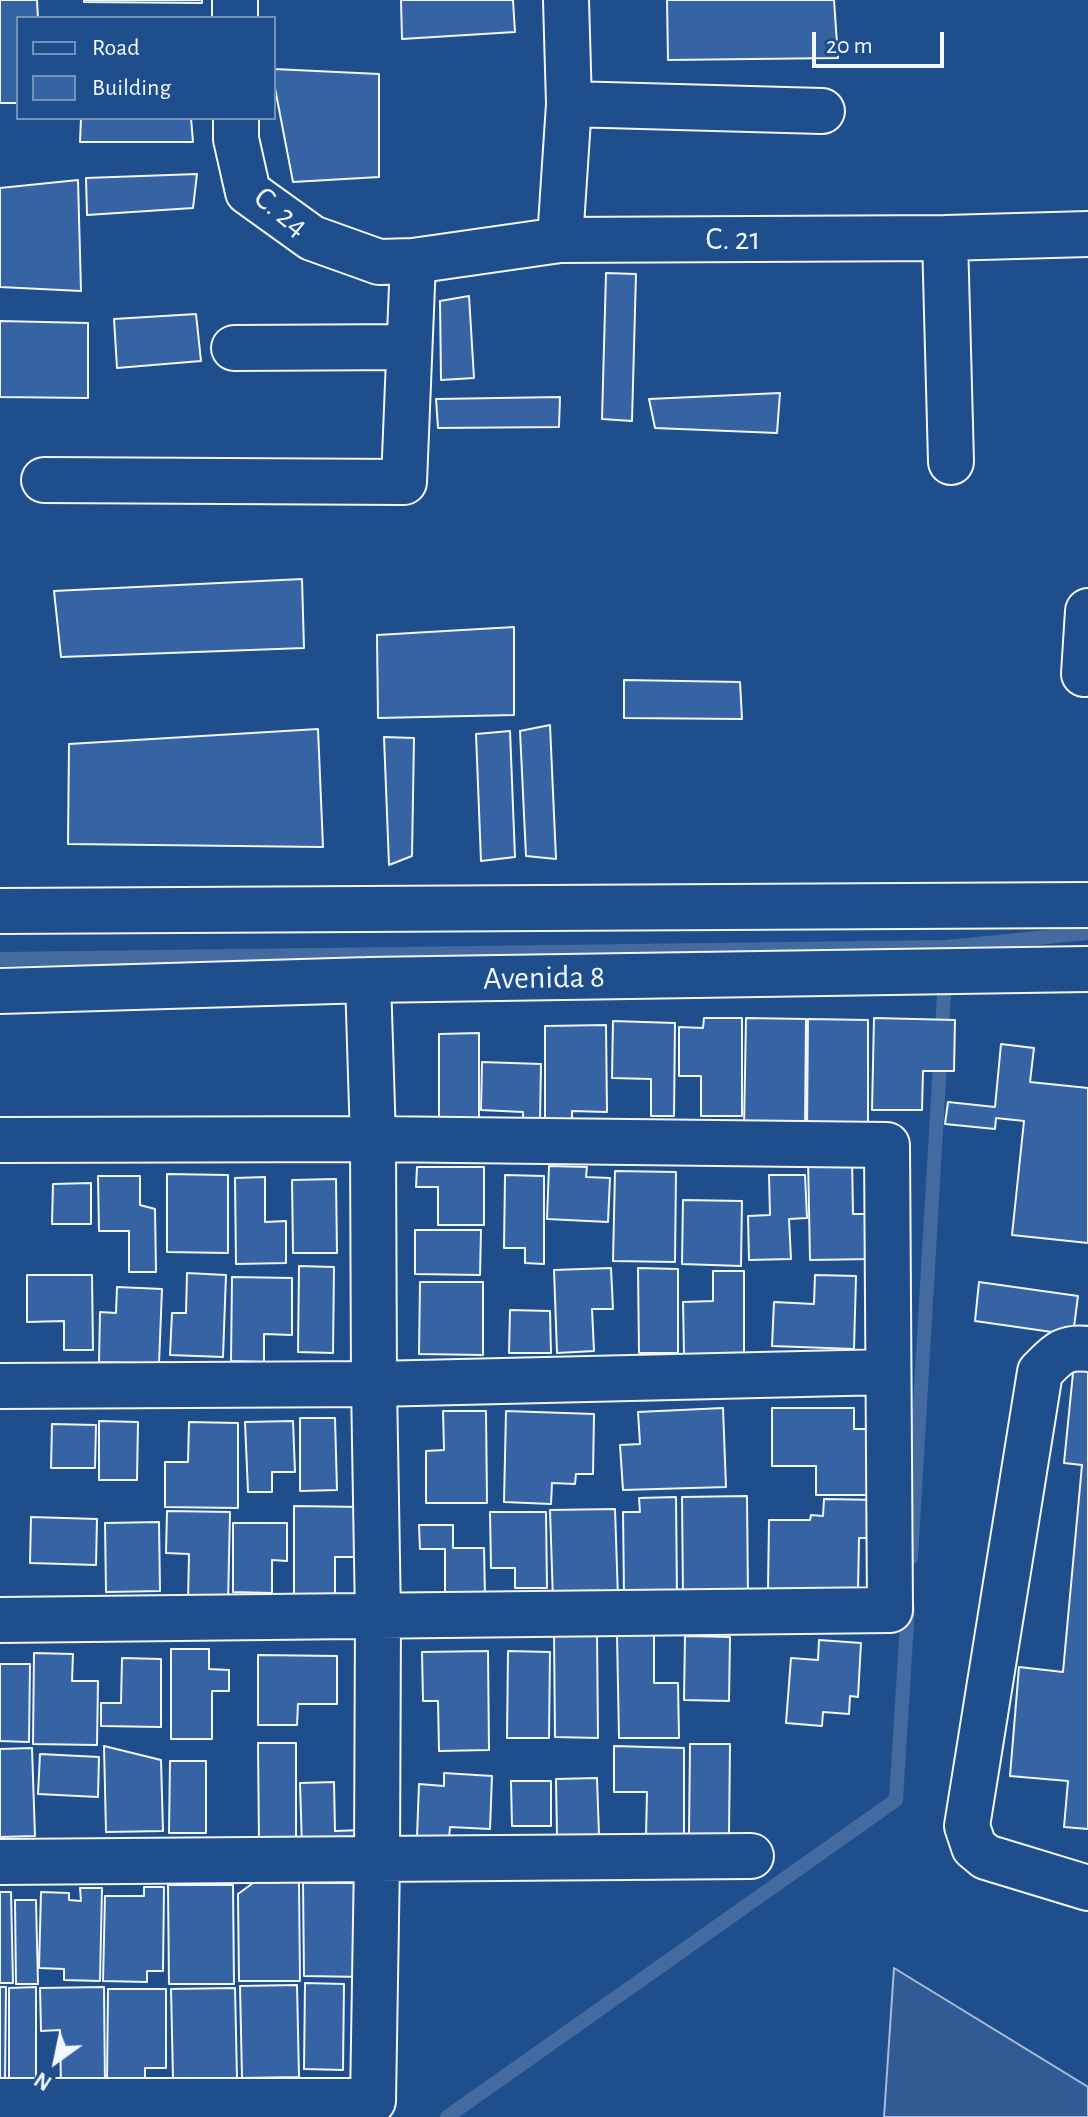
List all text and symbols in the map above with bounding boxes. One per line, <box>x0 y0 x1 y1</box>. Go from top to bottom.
legend <box>16 16 276 120</box>
scale bar <box>816 16 948 66</box>
text: 20 m <box>826 34 873 58</box>
text: Road <box>92 36 140 60</box>
text: Building <box>92 76 171 100</box>
street label: C. 24 <box>246 178 316 246</box>
street label: C. 21 <box>706 220 760 258</box>
street label: Avenida 8 <box>483 958 605 998</box>
north arrow <box>16 2021 96 2101</box>
text: N <box>31 2068 55 2095</box>

